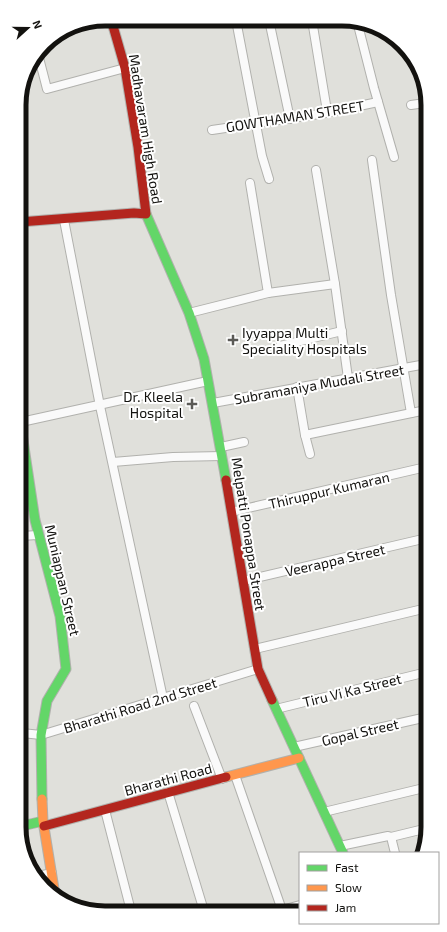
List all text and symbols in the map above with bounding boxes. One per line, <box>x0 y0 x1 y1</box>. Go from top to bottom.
north arrow <box>8 8 48 48</box>
text: N <box>30 18 45 30</box>
street label: Madhavaram High Road <box>126 53 166 205</box>
street label: GOWTHAMAN STREET <box>225 97 365 135</box>
place label: Iyyappa Multi Speciality Hospitals <box>242 324 367 357</box>
marker: Iyyappa Multi Speciality Hospitals <box>227 334 239 346</box>
street label: Subramaniya Mudali Street <box>233 361 405 407</box>
place label: Dr. Kleela Hospital <box>123 388 184 421</box>
marker: Dr. Kleela Hospital <box>186 398 198 410</box>
street label: Melpatti Ponappa Street <box>228 456 270 612</box>
street label: Thiruppur Kumaran <box>267 468 391 512</box>
street label: Muniappan Street <box>42 523 84 637</box>
street label: Veerappa Street <box>283 540 387 580</box>
street label: Tiru Vi Ka Street <box>301 670 403 710</box>
street label: Bharathi Road 2nd Street <box>61 674 219 736</box>
street label: Gopal Street <box>320 715 400 749</box>
street label: Bharathi Road <box>122 759 214 799</box>
legend <box>299 852 439 924</box>
text: Fast <box>335 860 359 874</box>
text: Slow <box>335 880 362 894</box>
text: Jam <box>335 900 356 914</box>

